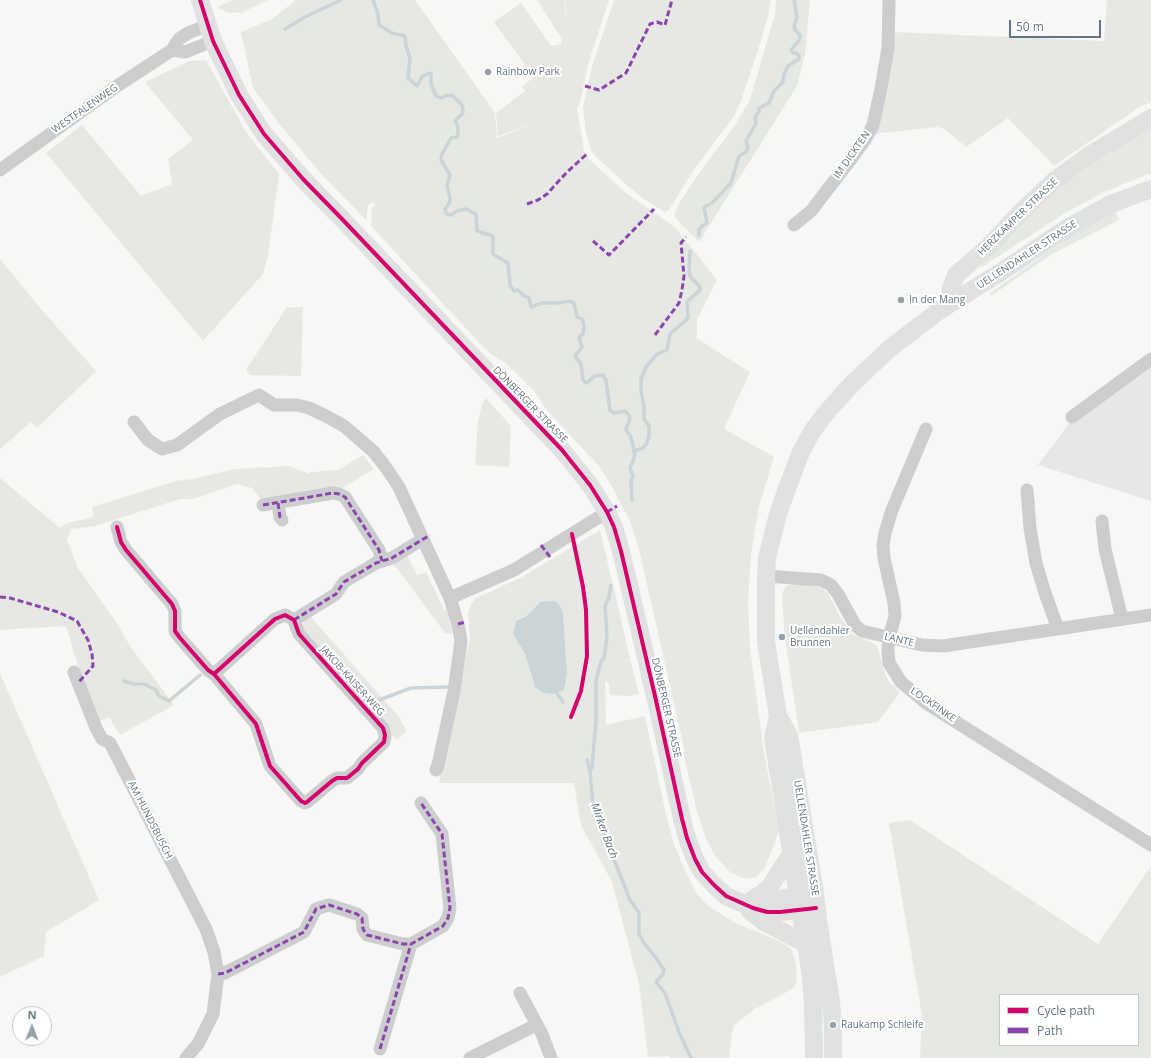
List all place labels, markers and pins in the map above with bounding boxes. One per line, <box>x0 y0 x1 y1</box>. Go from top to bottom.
place label: Rainbow Park <box>496 66 560 78</box>
marker: Rainbow Park <box>483 67 493 77</box>
place label: In der Mang <box>909 294 965 306</box>
marker: In der Mang <box>896 295 906 305</box>
place label: Uellendahler Brunnen <box>790 625 850 648</box>
marker: Uellendahler Brunnen <box>777 632 787 642</box>
place label: Raukamp Schleife <box>841 1019 924 1031</box>
marker: Raukamp Schleife <box>828 1020 838 1030</box>

